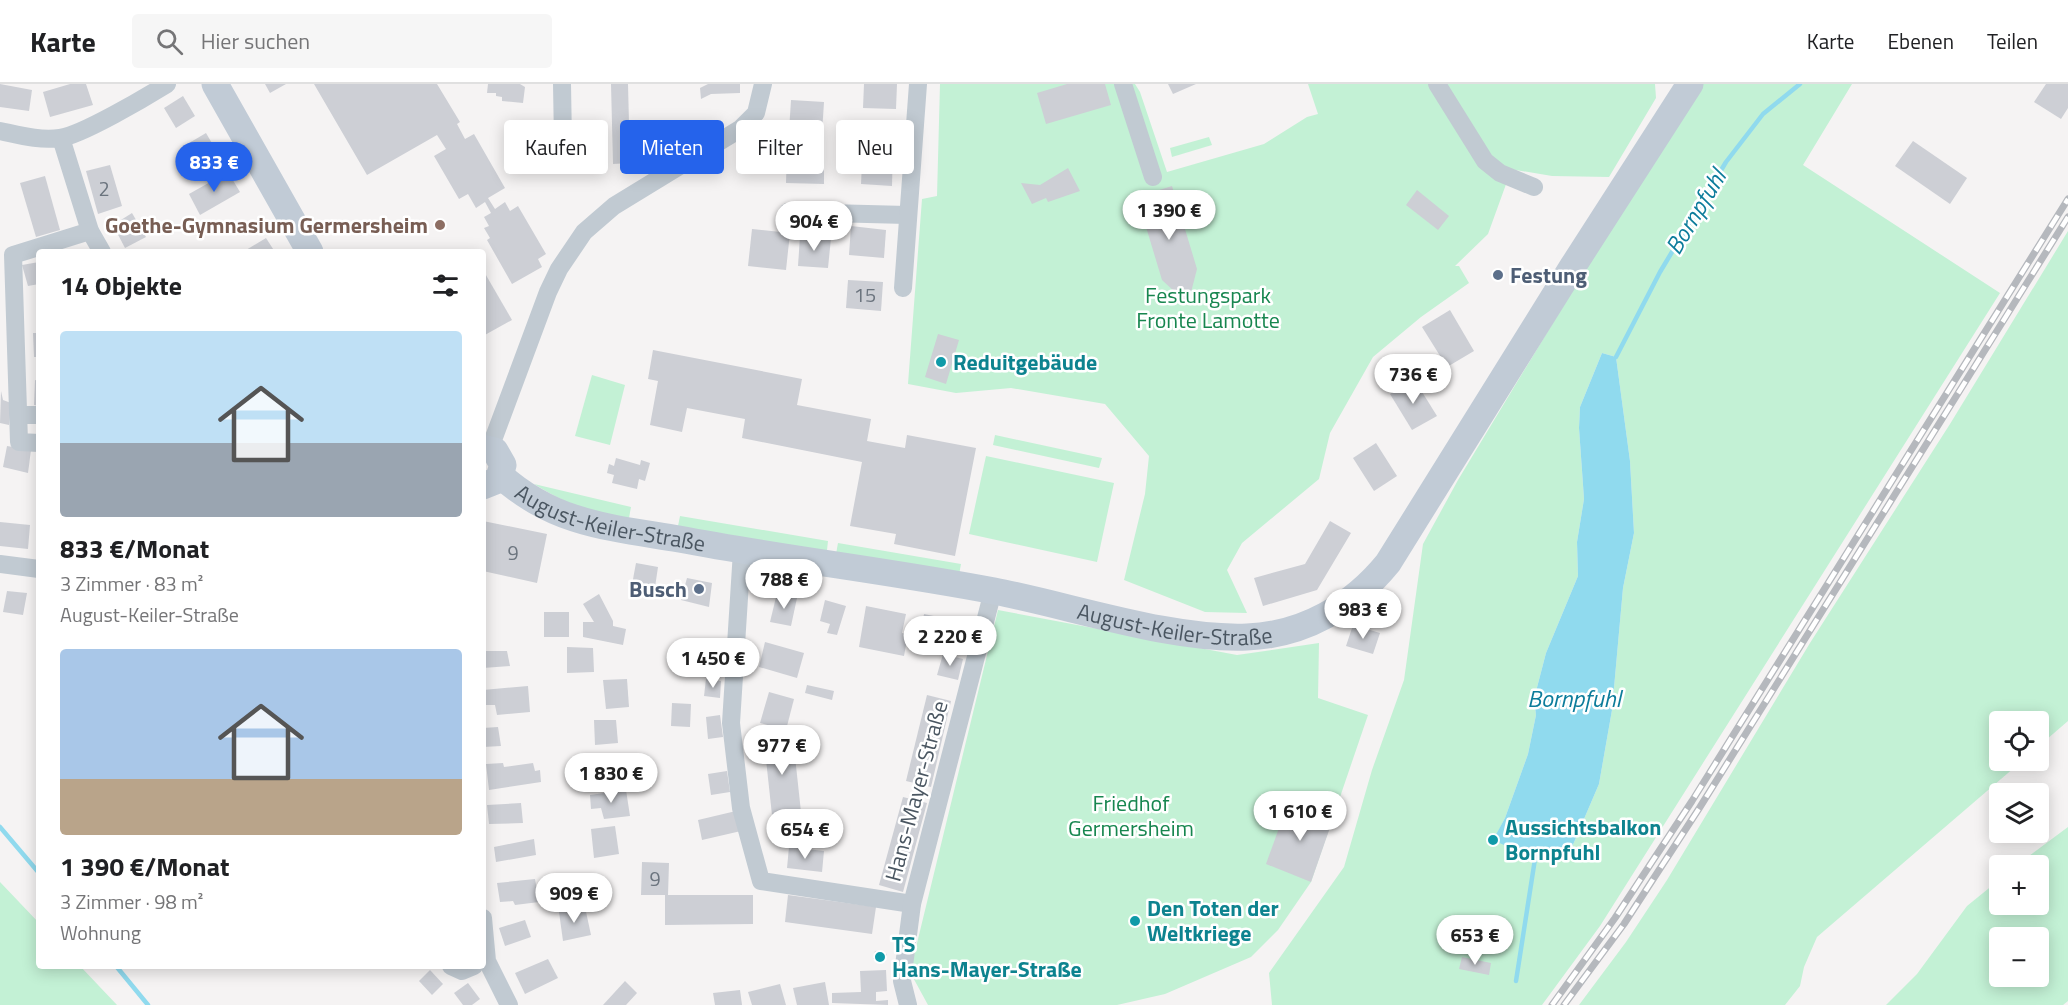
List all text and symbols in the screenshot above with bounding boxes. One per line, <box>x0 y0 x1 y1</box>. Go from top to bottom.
search box <box>132 14 552 68</box>
text: Karte <box>30 20 96 63</box>
text: Hier suchen <box>201 24 310 58</box>
icon: search <box>153 25 186 58</box>
text: Karte <box>1807 25 1854 57</box>
text: Ebenen <box>1887 25 1954 57</box>
text: Teilen <box>1987 25 2038 57</box>
chip: Kaufen <box>504 120 608 174</box>
chip: Mieten <box>620 120 724 174</box>
chip: Filter <box>736 120 824 174</box>
chip: Neu <box>836 120 914 174</box>
pin: 833 € <box>172 142 256 193</box>
text: 833 € <box>189 146 239 177</box>
water label: Bornpfuhl <box>1656 160 1736 261</box>
house number: 2 <box>98 173 110 204</box>
pin: 1 390 € <box>1114 190 1224 241</box>
text: 1 390 € <box>1137 194 1201 225</box>
pin: 904 € <box>772 201 856 252</box>
text: 904 € <box>789 205 839 236</box>
place label: Goethe-Gymnasium Germersheim <box>105 208 428 242</box>
marker: Goethe-Gymnasium Germersheim <box>433 218 447 232</box>
place label: Festung <box>1510 258 1587 292</box>
text: 14 Objekte <box>60 266 182 305</box>
marker: Festung <box>1491 268 1505 282</box>
icon: filters <box>429 269 462 302</box>
park label: Festungspark Fronte Lamotte <box>1136 278 1280 337</box>
house number: 15 <box>854 279 876 310</box>
place label: Reduitgebäude <box>953 345 1097 379</box>
pin: 736 € <box>1371 354 1455 405</box>
marker: Reduitgebäude <box>934 355 948 369</box>
text: 736 € <box>1388 358 1438 389</box>
icon: home <box>207 370 315 478</box>
street label: August-Keiler-Straße <box>508 475 708 561</box>
text: 833 €/Monat <box>60 529 209 568</box>
house number: 9 <box>507 537 519 568</box>
pin: 788 € <box>742 559 826 610</box>
text: 788 € <box>759 563 809 594</box>
text: 3 Zimmer · 83 m² <box>60 568 203 599</box>
place label: Busch <box>629 572 687 606</box>
marker: Busch <box>692 582 706 596</box>
pin: 983 € <box>1321 589 1405 640</box>
text: 983 € <box>1338 593 1388 624</box>
street label: August-Keiler-Straße <box>1074 594 1275 654</box>
text: August-Keiler-Straße <box>60 599 239 630</box>
pin: 2 220 € <box>895 616 1005 667</box>
text: 2 220 € <box>918 620 982 651</box>
pin: 1 450 € <box>658 638 768 689</box>
text: 1 450 € <box>681 642 745 673</box>
water label: Bornpfuhl <box>1527 680 1624 716</box>
icon: home <box>207 688 315 796</box>
street label: Hans-Mayer-Straße <box>876 697 956 885</box>
map controls <box>1989 711 2049 987</box>
button: locate <box>1989 711 2049 771</box>
pin: 977 € <box>740 725 824 776</box>
text: 977 € <box>757 729 807 760</box>
pin: 1 830 € <box>556 753 666 804</box>
text: 1 830 € <box>579 757 643 788</box>
button: layers <box>1989 783 2049 843</box>
park label: Friedhof Germersheim <box>1068 786 1194 845</box>
pin: 1 610 € <box>1245 791 1355 842</box>
text: 1 610 € <box>1268 795 1332 826</box>
pin: 654 € <box>763 809 847 860</box>
place label: Aussichtsbalkon Bornpfuhl <box>1505 810 1661 869</box>
text: 654 € <box>780 813 830 844</box>
marker: Aussichtsbalkon Bornpfuhl <box>1486 833 1500 847</box>
text: 1 390 €/Monat <box>60 847 229 886</box>
button: + <box>1989 855 2049 915</box>
house number: 9 <box>649 863 661 894</box>
pin: 909 € <box>532 873 616 924</box>
text: 909 € <box>549 877 599 908</box>
text: 3 Zimmer · 98 m² <box>60 886 203 917</box>
place label: Den Toten der Weltkriege <box>1147 891 1279 950</box>
marker: Den Toten der Weltkriege <box>1128 914 1142 928</box>
pin: 653 € <box>1433 915 1517 966</box>
text: Wohnung <box>60 917 141 948</box>
text: 653 € <box>1450 919 1500 950</box>
place label: TS Hans-Mayer-Straße <box>892 927 1082 986</box>
button: − <box>1989 927 2049 987</box>
marker: TS Hans-Mayer-Straße <box>873 950 887 964</box>

